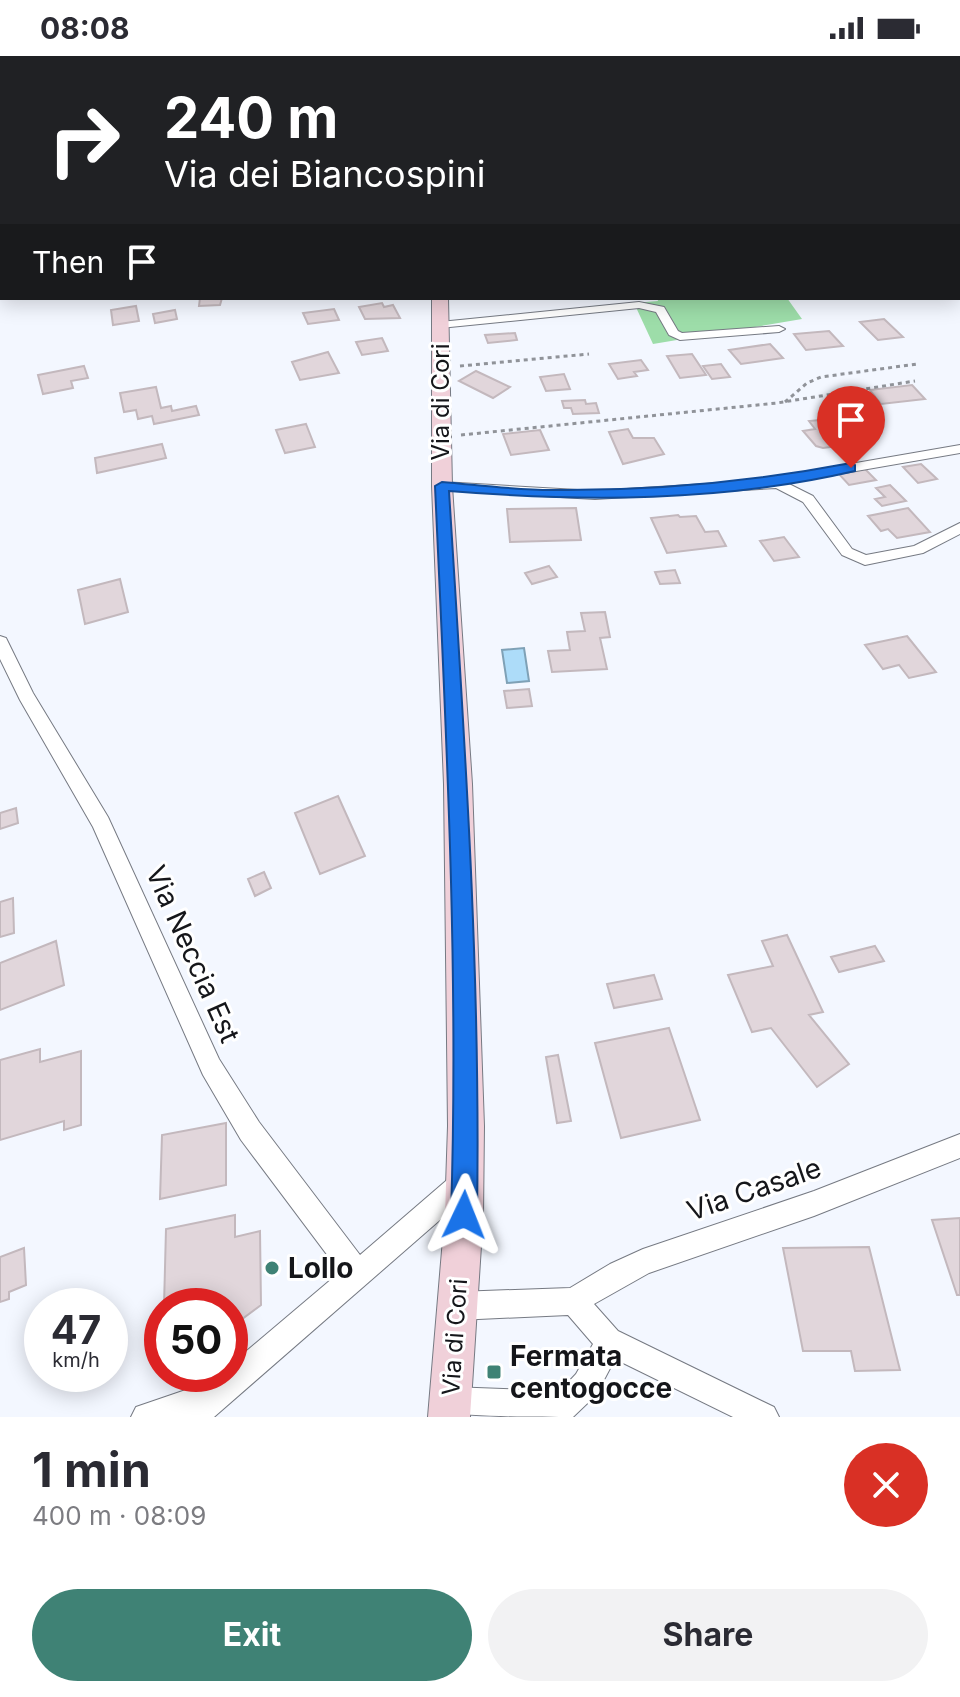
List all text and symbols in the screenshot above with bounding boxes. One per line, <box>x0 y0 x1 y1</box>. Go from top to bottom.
text: 08:08 <box>40 10 130 46</box>
text: 240 m <box>164 84 338 152</box>
icon: right <box>32 88 136 192</box>
text: Via dei Biancospini <box>164 152 485 196</box>
icon: arrive <box>120 240 164 284</box>
text: Then <box>32 244 104 280</box>
street label: Via di Cori <box>426 344 455 461</box>
pin <box>817 386 885 468</box>
icon: arrive <box>829 398 873 442</box>
street label: Via Neccia Est <box>139 860 247 1048</box>
street label: Via Casale <box>683 1150 825 1228</box>
position arrow <box>422 1173 506 1257</box>
place label: Lollo <box>288 1251 353 1285</box>
marker: Lollo <box>263 1259 281 1277</box>
street label: Via di Cori <box>436 1278 473 1396</box>
speed limit sign: 50 <box>144 1288 248 1392</box>
text: 47 <box>51 1305 101 1354</box>
place label: Fermata centogocce <box>510 1339 672 1405</box>
text: km/h <box>52 1348 100 1372</box>
marker: Fermata centogocce <box>485 1363 503 1381</box>
text: 1 min <box>32 1440 151 1499</box>
button: close <box>844 1443 928 1527</box>
text: 400 m · 08:09 <box>32 1500 206 1531</box>
button: Exit <box>32 1589 472 1681</box>
button: Share <box>488 1589 928 1681</box>

